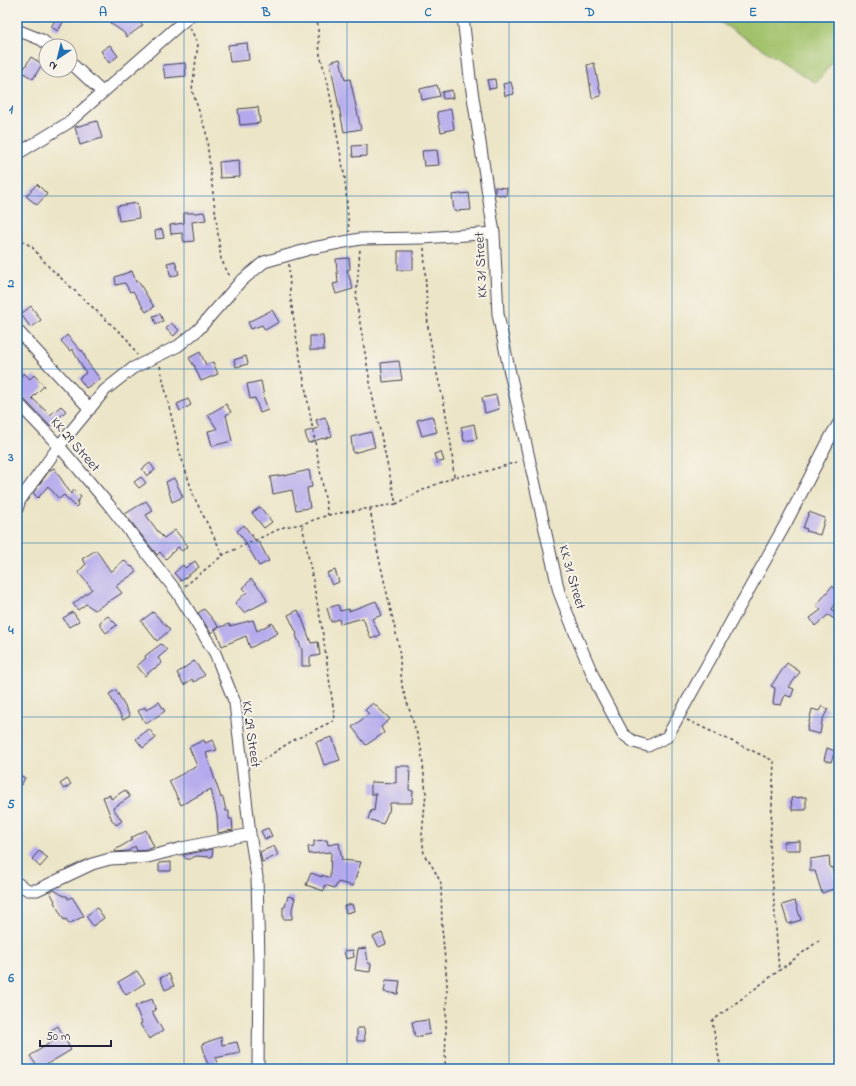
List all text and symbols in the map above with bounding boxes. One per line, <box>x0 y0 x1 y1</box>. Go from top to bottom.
text: A <box>99 3 107 22</box>
text: B <box>261 3 271 22</box>
text: C <box>424 3 432 22</box>
text: D <box>584 3 595 22</box>
text: E <box>749 3 757 22</box>
north arrow <box>38 38 78 78</box>
text: N <box>45 57 60 74</box>
text: 1 <box>9 100 14 119</box>
street label: KK 31 Street <box>469 231 494 298</box>
text: 2 <box>7 274 15 293</box>
street label: KK 29 Street <box>45 413 105 477</box>
text: 3 <box>7 448 14 467</box>
street label: KK 31 Street <box>552 543 591 612</box>
text: 4 <box>7 621 14 640</box>
street label: KK 29 Street <box>235 700 266 769</box>
text: 5 <box>7 795 15 814</box>
text: 6 <box>7 969 14 988</box>
scale bar <box>40 1022 111 1048</box>
text: 50 m <box>46 1028 70 1046</box>

